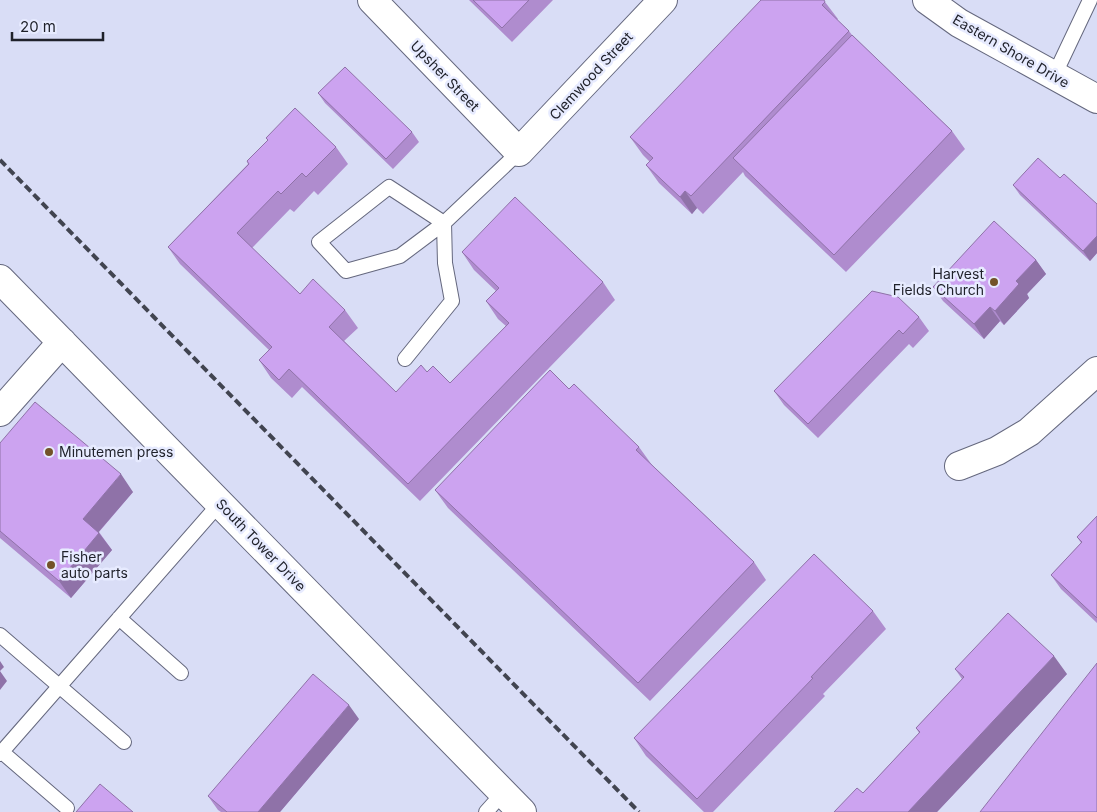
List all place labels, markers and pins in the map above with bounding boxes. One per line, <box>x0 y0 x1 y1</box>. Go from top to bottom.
place label: Harvest Fields Church <box>893 265 984 298</box>
marker: Harvest Fields Church <box>988 276 1000 288</box>
place label: Minutemen press <box>59 443 173 460</box>
marker: Minutemen press <box>43 446 55 458</box>
place label: Fisher auto parts <box>61 548 128 581</box>
marker: Fisher auto parts <box>45 559 57 571</box>

